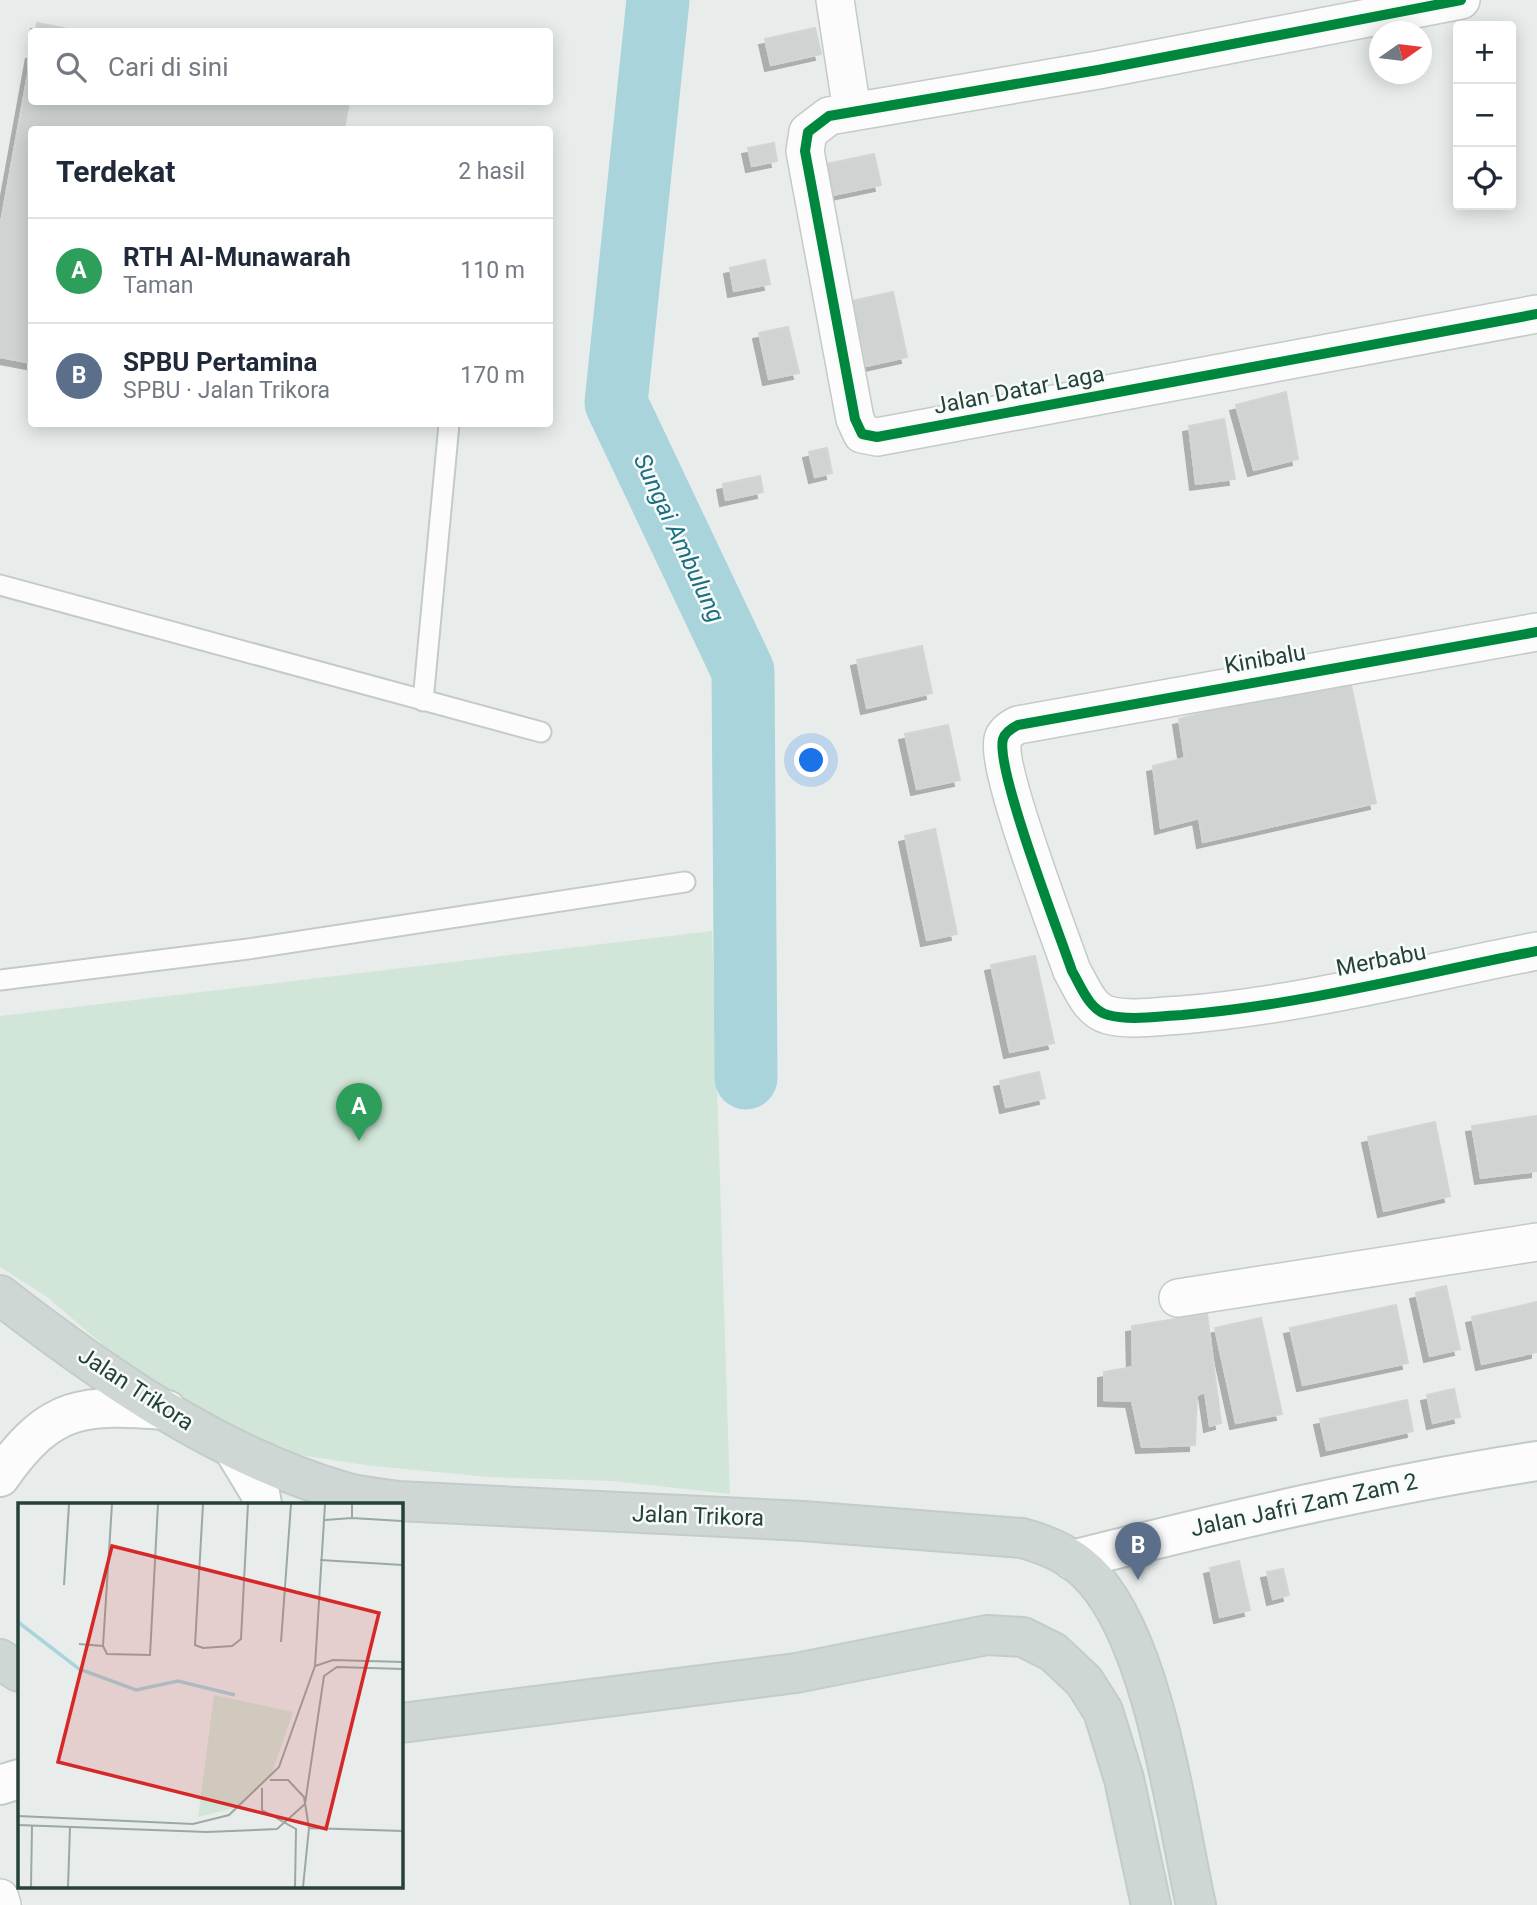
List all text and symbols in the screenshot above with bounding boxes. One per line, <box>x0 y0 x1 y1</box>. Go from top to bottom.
north arrow <box>1369 21 1432 84</box>
map controls <box>1453 21 1516 210</box>
button: + <box>1453 21 1516 84</box>
search box <box>28 28 553 105</box>
icon: search <box>52 48 90 86</box>
text: Cari di sini <box>108 52 229 82</box>
button: − <box>1453 84 1516 147</box>
button: locate <box>1453 147 1516 210</box>
text: Terdekat <box>56 154 175 189</box>
text: 2 hasil <box>458 158 525 185</box>
text: RTH Al-Munawarah <box>123 242 351 272</box>
text: A <box>71 257 87 284</box>
text: 110 m <box>460 257 525 284</box>
text: Taman <box>123 272 193 299</box>
text: SPBU Pertamina <box>123 347 317 377</box>
street label: Jalan Datar Laga <box>931 360 1107 420</box>
text: B <box>72 362 86 389</box>
text: 170 m <box>460 362 525 389</box>
text: SPBU · Jalan Trikora <box>123 377 330 404</box>
water label: Sungai Ambulung <box>628 449 730 627</box>
street label: Kinibalu <box>1222 639 1308 679</box>
your location <box>794 743 828 777</box>
street label: Merbabu <box>1334 938 1428 982</box>
pin: A <box>336 1083 382 1141</box>
street label: Jalan Trikora <box>73 1342 199 1436</box>
street label: Jalan Jafri Zam Zam 2 <box>1188 1468 1420 1542</box>
street label: Jalan Trikora <box>631 1500 765 1532</box>
inset map <box>18 1503 402 1888</box>
pin: B <box>1115 1522 1161 1580</box>

